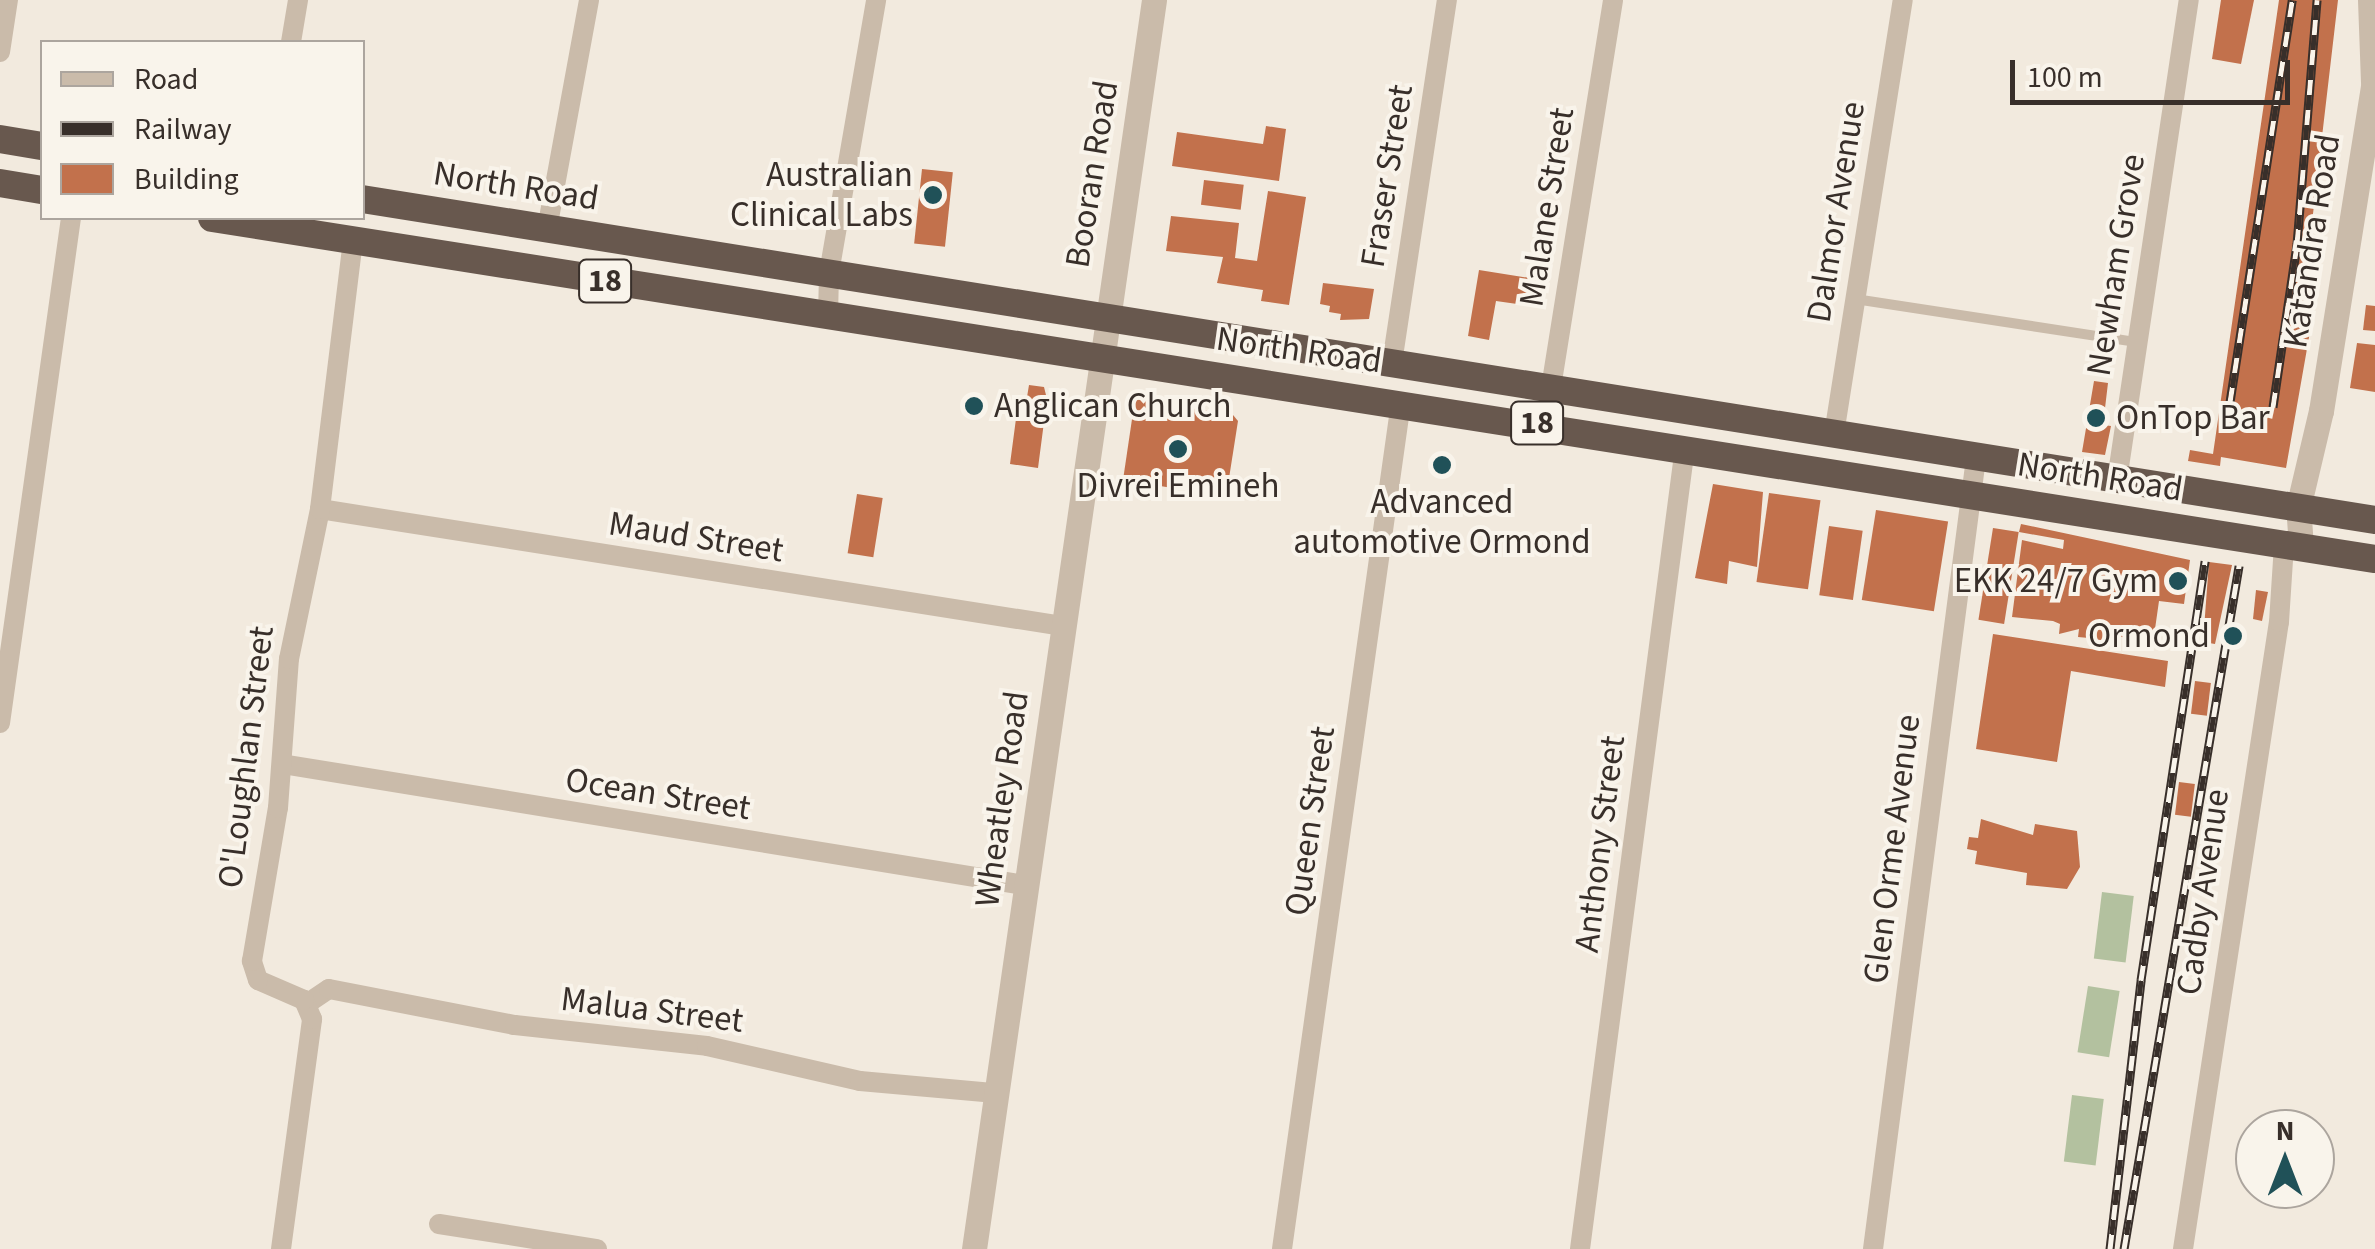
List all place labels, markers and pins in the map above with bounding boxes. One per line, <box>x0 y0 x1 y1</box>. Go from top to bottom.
place label: Australian Clinical Labs <box>730 154 913 236</box>
marker: Australian Clinical Labs <box>922 184 944 206</box>
place label: Anglican Church <box>994 385 1232 427</box>
marker: Anglican Church <box>963 395 985 417</box>
place label: OnTop Bar <box>2116 397 2270 439</box>
marker: OnTop Bar <box>2085 407 2107 429</box>
marker: Divrei Emineh <box>1167 438 1189 460</box>
marker: Advanced automotive Ormond <box>1431 454 1453 476</box>
place label: Divrei Emineh <box>1077 465 1279 507</box>
place label: Advanced automotive Ormond <box>1293 481 1591 563</box>
place label: EKK 24/7 Gym <box>1954 560 2158 602</box>
marker: EKK 24/7 Gym <box>2167 570 2189 592</box>
place label: Ormond <box>2088 615 2210 657</box>
marker: Ormond <box>2220 623 2246 649</box>

